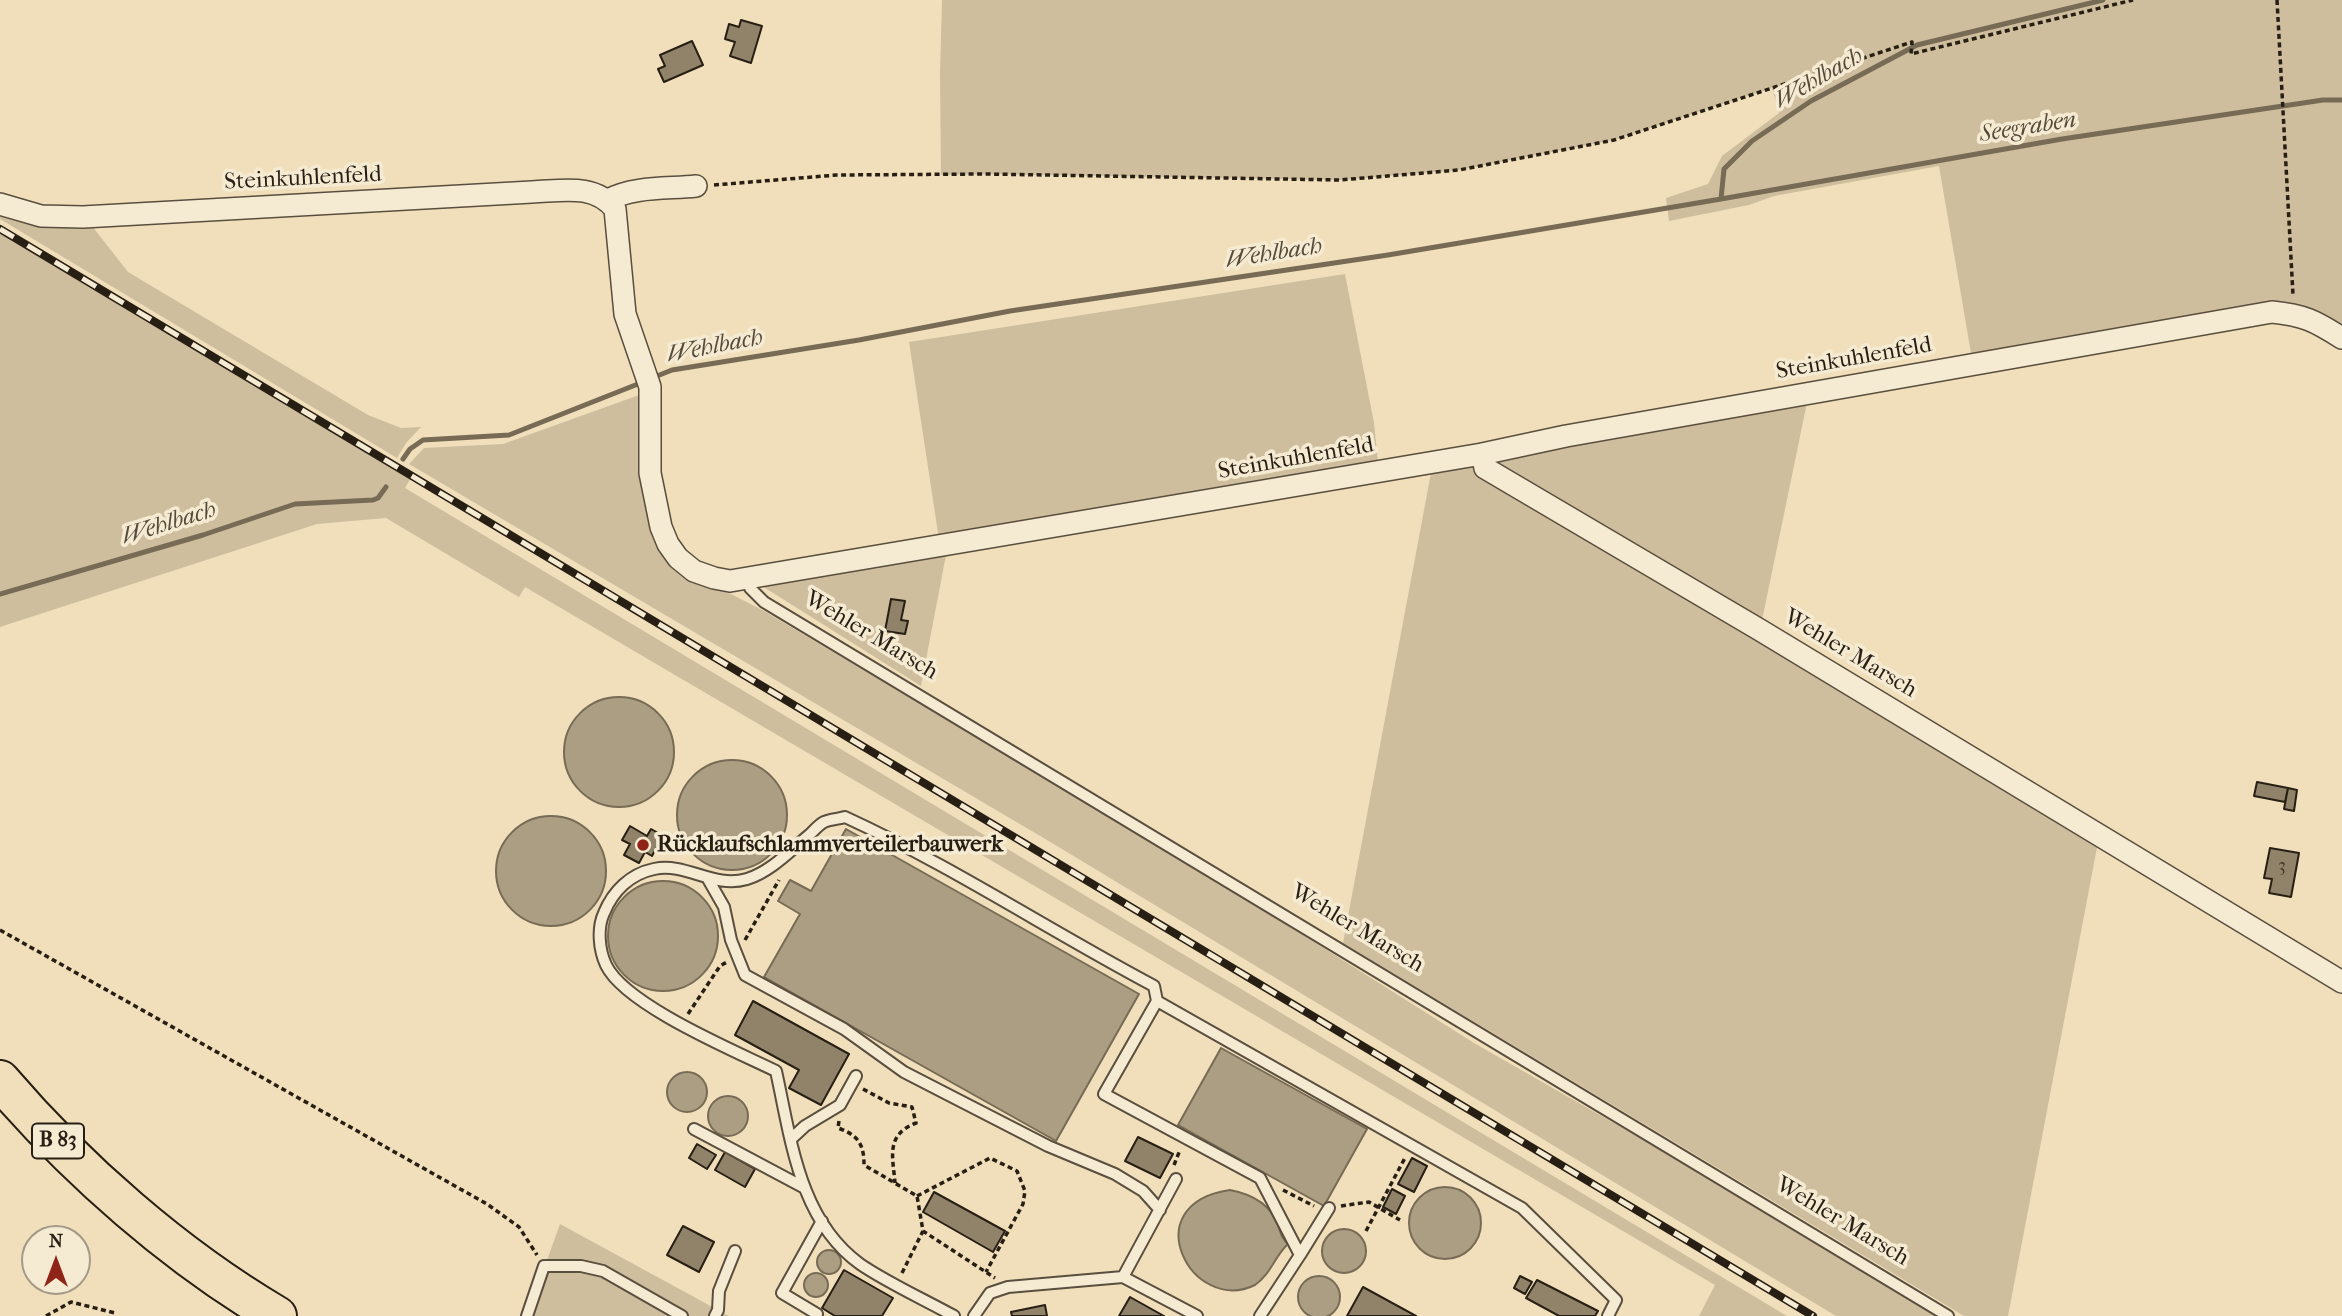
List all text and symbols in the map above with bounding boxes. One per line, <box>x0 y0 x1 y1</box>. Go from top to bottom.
water label: Wehlbach <box>1770 42 1868 116</box>
water label: Seegraben <box>1978 106 2078 150</box>
street label: Steinkuhlenfeld <box>224 161 382 197</box>
water label: Wehlbach <box>1224 232 1324 276</box>
water label: Wehlbach <box>664 324 766 370</box>
street label: Steinkuhlenfeld <box>1774 332 1934 386</box>
street label: Steinkuhlenfeld <box>1216 432 1376 486</box>
water label: Wehlbach <box>118 496 220 552</box>
street label: Wehler Marsch <box>799 585 943 687</box>
street label: Wehler Marsch <box>1778 603 1922 705</box>
place label: Rücklaufschlammverteilerbauwerk <box>657 831 1003 859</box>
marker: Rücklaufschlammverteilerbauwerk <box>635 837 651 853</box>
house number: 3 <box>2278 855 2286 877</box>
street label: Wehler Marsch <box>1285 878 1429 980</box>
road number: B 83 <box>32 1124 84 1158</box>
street label: Wehler Marsch <box>1770 1171 1914 1273</box>
north arrow <box>21 1225 91 1295</box>
text: N <box>49 1230 63 1252</box>

